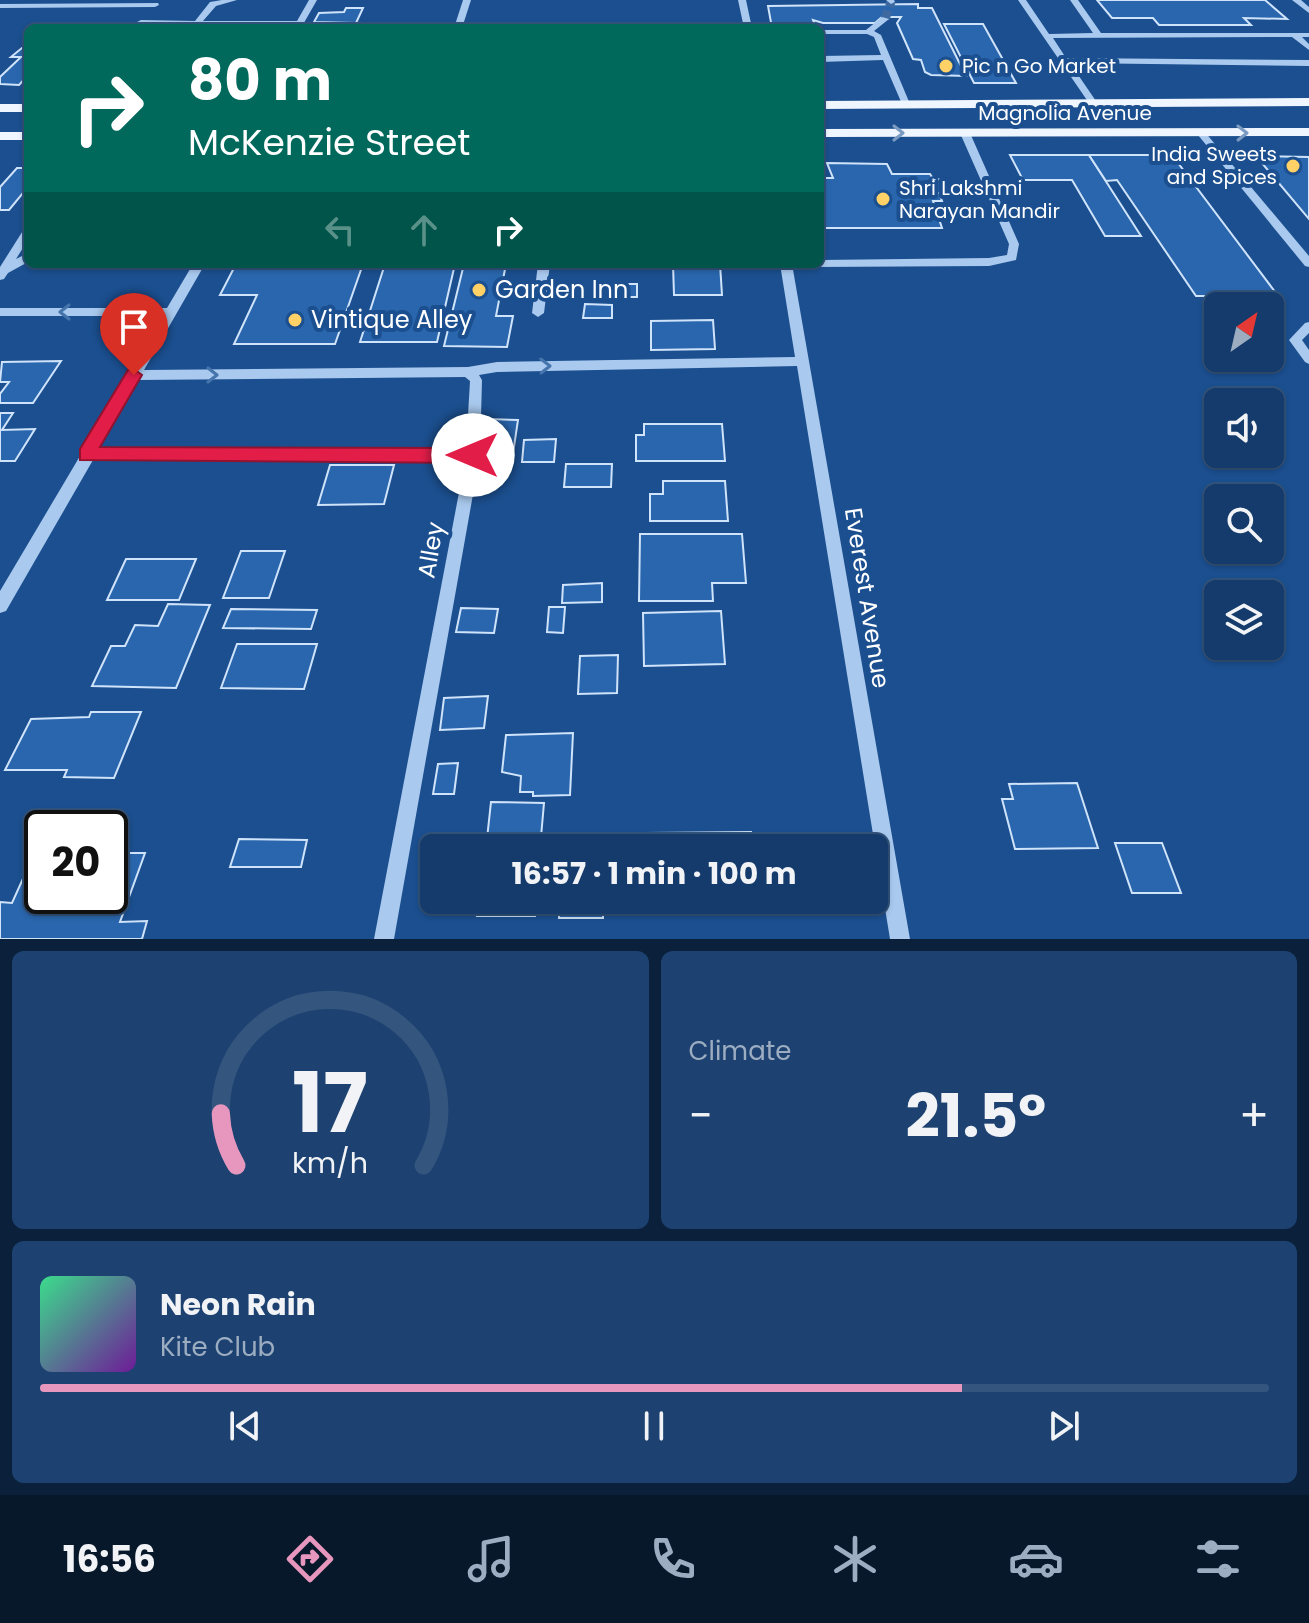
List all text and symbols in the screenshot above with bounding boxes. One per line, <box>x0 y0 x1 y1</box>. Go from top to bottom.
text: 80 m <box>188 41 332 120</box>
place label: Pic n Go Market <box>962 52 1116 80</box>
icon: right <box>56 56 160 160</box>
marker: Pic n Go Market <box>937 57 955 75</box>
street label: Magnolia Avenue <box>978 99 1152 127</box>
text: McKenzie Street <box>188 117 470 168</box>
one-way arrow <box>892 124 905 142</box>
one-way arrow <box>1236 124 1249 141</box>
place label: India Sweets and Spices <box>1151 140 1277 191</box>
marker: India Sweets and Spices <box>1284 157 1302 175</box>
place label: Shri Lakshmi Narayan Mandir <box>899 174 1060 225</box>
marker: Shri Lakshmi Narayan Mandir <box>874 190 892 208</box>
icon: left <box>318 208 362 252</box>
icon: ahead <box>402 208 446 252</box>
icon: right <box>486 208 530 252</box>
place label: Garden Inn <box>495 273 628 306</box>
marker: Garden Inn <box>470 281 488 299</box>
north arrow <box>1204 292 1284 372</box>
map controls <box>1204 292 1284 660</box>
pin <box>100 293 168 375</box>
one-way arrow <box>58 303 71 321</box>
place label: Vintique Alley <box>311 303 473 336</box>
icon: arrive <box>112 305 156 349</box>
marker: Vintique Alley <box>286 311 304 329</box>
one-way arrow <box>539 357 552 374</box>
one-way arrow <box>206 366 219 384</box>
button: sound <box>1204 388 1284 468</box>
position arrow <box>431 413 515 497</box>
button: search <box>1204 484 1284 564</box>
street label: Everest Avenue <box>837 505 898 691</box>
street label: Alley <box>409 519 452 581</box>
button: layers <box>1204 580 1284 660</box>
speed limit sign: 20 <box>24 810 128 914</box>
text: 16:57 · 1 min · 100 m <box>512 852 796 895</box>
text: Climate <box>689 1033 791 1069</box>
text: 17 <box>292 1045 368 1161</box>
text: 21.5° <box>906 1074 1046 1158</box>
text: − <box>689 1085 713 1146</box>
text: + <box>1239 1085 1269 1146</box>
text: km/h <box>292 1143 368 1183</box>
text: Neon Rain <box>160 1283 316 1326</box>
text: Kite Club <box>160 1329 275 1365</box>
icon: previous <box>223 1404 267 1448</box>
icon: pause <box>632 1404 676 1448</box>
icon: next <box>1042 1404 1086 1448</box>
icon: directions <box>282 1531 338 1587</box>
icon: music <box>463 1531 519 1587</box>
icon: phone <box>645 1531 701 1587</box>
icon: climate <box>827 1531 883 1587</box>
icon: car <box>1008 1531 1064 1587</box>
icon: filters <box>1190 1531 1246 1587</box>
text: 16:56 <box>63 1534 156 1585</box>

